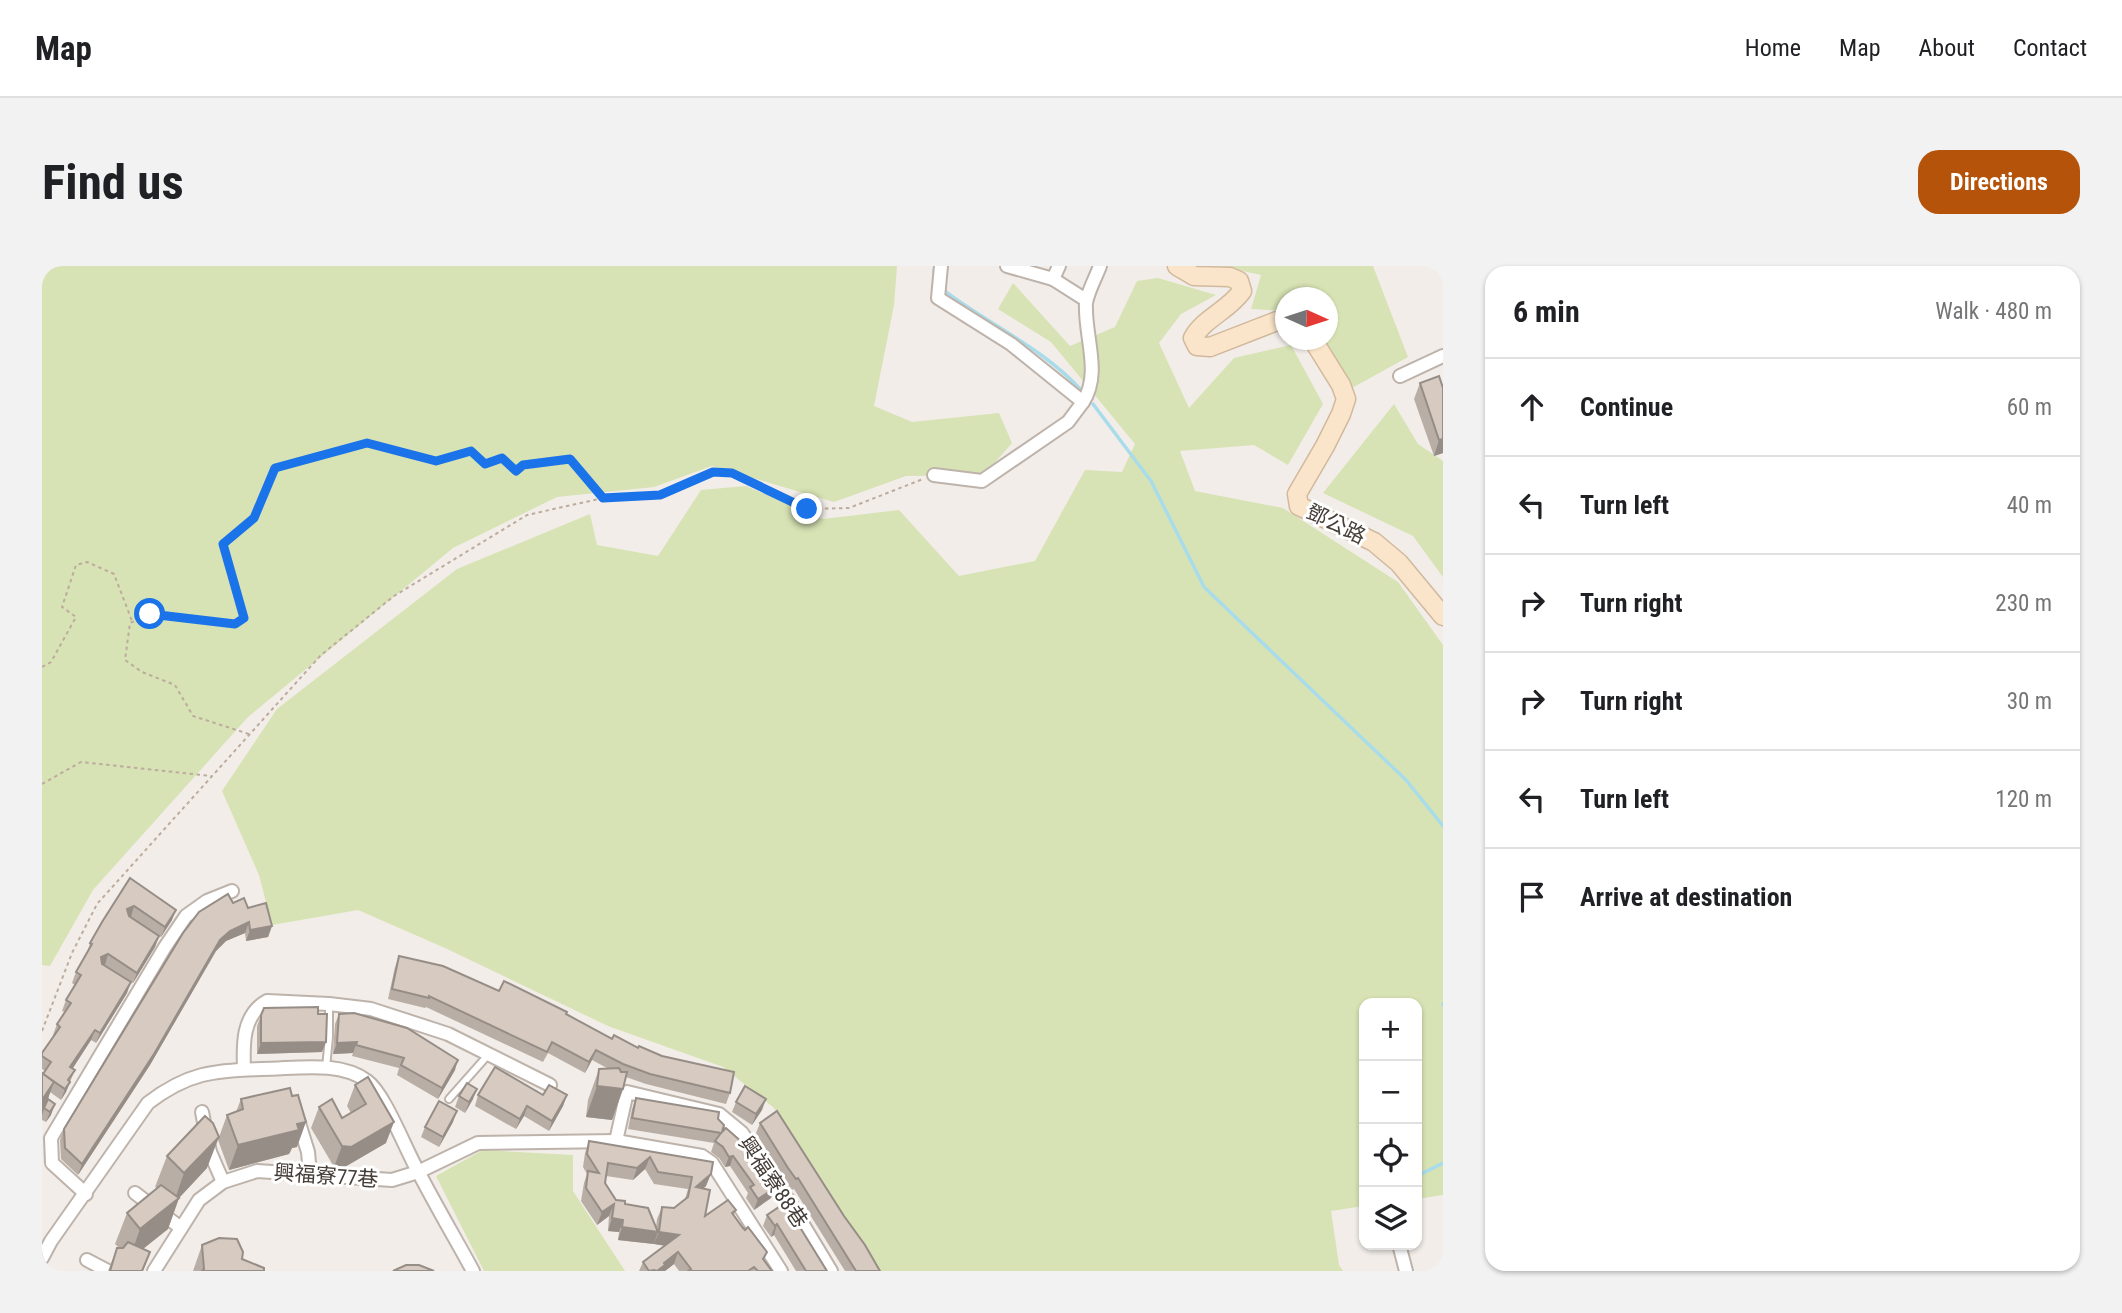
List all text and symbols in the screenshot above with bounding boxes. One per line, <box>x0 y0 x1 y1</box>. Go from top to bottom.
text: Map <box>35 29 92 68</box>
text: Home <box>1745 34 1801 62</box>
text: Map <box>1839 34 1881 62</box>
text: About <box>1919 34 1975 62</box>
text: Contact <box>2013 34 2087 62</box>
button: Directions <box>1918 150 2080 214</box>
text: Find us <box>42 154 184 211</box>
north arrow <box>1275 287 1338 350</box>
text: 6 min <box>1513 294 1580 329</box>
text: Walk · 480 m <box>1935 298 2052 325</box>
icon: ahead <box>1513 388 1551 426</box>
text: Continue <box>1580 392 1673 422</box>
text: 60 m <box>2007 394 2052 421</box>
icon: left <box>1513 486 1551 524</box>
text: Turn left <box>1580 490 1669 520</box>
text: 40 m <box>2007 492 2052 519</box>
route end <box>791 493 822 524</box>
street label: 鄧公路 <box>1302 499 1370 549</box>
icon: right <box>1513 584 1551 622</box>
text: Turn right <box>1580 588 1682 618</box>
text: 230 m <box>1995 590 2052 617</box>
route start <box>134 598 165 629</box>
icon: right <box>1513 682 1551 720</box>
text: Turn right <box>1580 686 1682 716</box>
text: 30 m <box>2007 688 2052 715</box>
icon: left <box>1513 780 1551 818</box>
text: Turn left <box>1580 784 1669 814</box>
text: 120 m <box>1995 786 2052 813</box>
icon: arrive <box>1513 878 1551 916</box>
text: Arrive at destination <box>1580 882 1792 912</box>
map controls <box>1359 998 1422 1250</box>
button: + <box>1359 998 1422 1061</box>
button: − <box>1359 1061 1422 1124</box>
button: locate <box>1359 1124 1422 1187</box>
street label: 興福寮88巷 <box>734 1132 812 1232</box>
street label: 興福寮77巷 <box>273 1160 379 1192</box>
button: layers <box>1359 1187 1422 1250</box>

